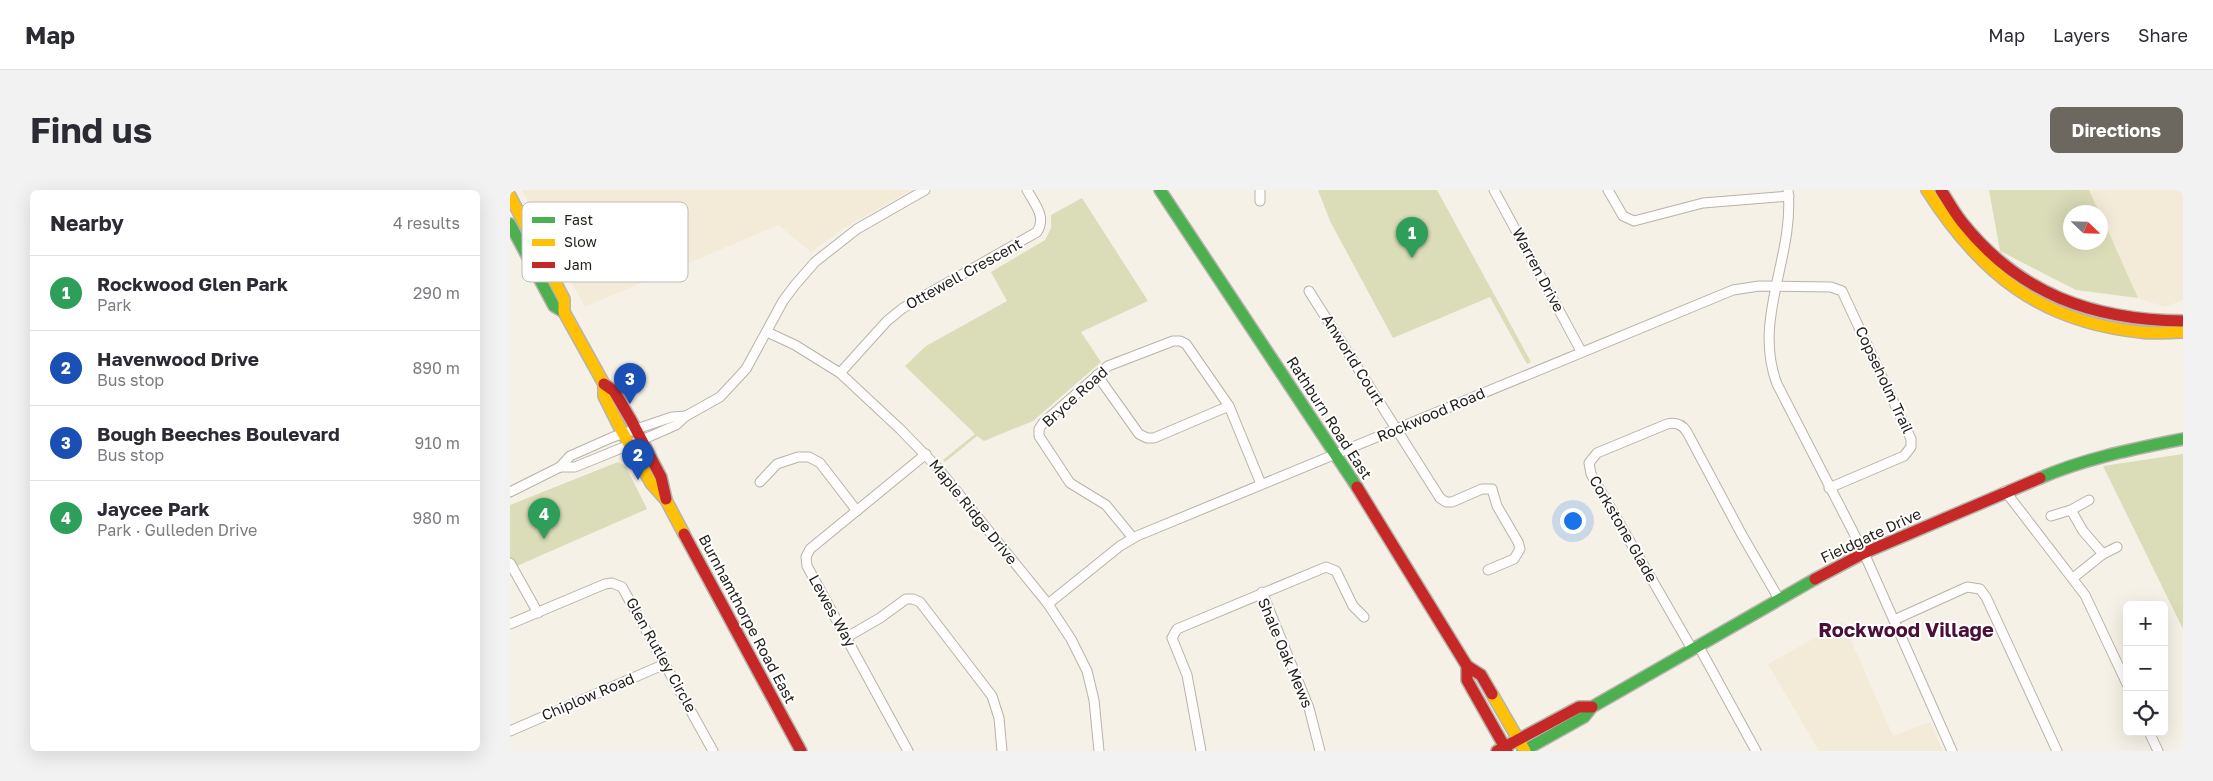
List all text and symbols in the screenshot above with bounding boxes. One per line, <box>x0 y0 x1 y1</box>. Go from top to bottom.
text: Map <box>25 20 75 49</box>
text: Map <box>1988 24 2025 46</box>
text: Layers <box>2053 24 2110 46</box>
text: Share <box>2138 24 2188 46</box>
button: Directions <box>2050 107 2183 153</box>
text: Find us <box>30 109 152 151</box>
legend <box>522 202 688 282</box>
north arrow <box>2063 205 2108 250</box>
text: Nearby <box>50 210 124 236</box>
text: Fast <box>564 211 593 228</box>
text: 4 results <box>393 213 460 233</box>
pin: 1 <box>1396 217 1428 258</box>
street label: Warren Drive <box>1509 224 1569 315</box>
text: Slow <box>564 233 597 250</box>
street label: Ottewell Crescent <box>902 234 1025 313</box>
text: Jam <box>564 256 592 273</box>
text: Rockwood Glen Park <box>97 272 288 295</box>
text: 1 <box>62 283 70 303</box>
text: 290 m <box>413 283 460 303</box>
text: Park <box>97 295 132 315</box>
street label: Anworld Court <box>1319 311 1389 408</box>
street label: Copseholm Trail <box>1852 323 1918 436</box>
text: Havenwood Drive <box>97 347 259 370</box>
street label: Rathburn Road East <box>1283 353 1376 482</box>
text: 2 <box>61 358 71 378</box>
text: 890 m <box>412 358 460 378</box>
street label: Bryce Road <box>1038 362 1111 430</box>
pin: 3 <box>614 363 646 404</box>
text: Bus stop <box>97 370 164 390</box>
street label: Rockwood Road <box>1374 383 1487 445</box>
text: Bough Beeches Boulevard <box>97 422 340 445</box>
text: 3 <box>61 433 71 453</box>
text: 910 m <box>414 433 460 453</box>
pin: 2 <box>622 439 654 480</box>
text: Bus stop <box>97 445 164 465</box>
street label: Maple Ridge Drive <box>926 455 1022 568</box>
street label: Corkstone Glade <box>1586 472 1662 585</box>
text: Jaycee Park <box>97 497 210 520</box>
pin: 4 <box>528 498 560 539</box>
street label: Fieldgate Drive <box>1818 504 1924 566</box>
text: 4 <box>61 508 71 528</box>
text: 980 m <box>412 508 460 528</box>
your location <box>1560 508 1586 534</box>
text: Park · Gulleden Drive <box>97 520 257 540</box>
street label: Burnhamthorpe Road East <box>696 531 800 706</box>
street label: Lewes Way <box>806 571 860 650</box>
street label: Glen Rutley Circle <box>623 594 701 715</box>
street label: Shale Oak Mews <box>1255 595 1317 710</box>
map controls <box>2123 601 2168 736</box>
button: + <box>2123 601 2168 646</box>
district label: Rockwood Village <box>1818 617 1994 641</box>
button: − <box>2123 646 2168 691</box>
street label: Chiplow Road <box>539 668 637 724</box>
button: locate <box>2123 691 2168 736</box>

